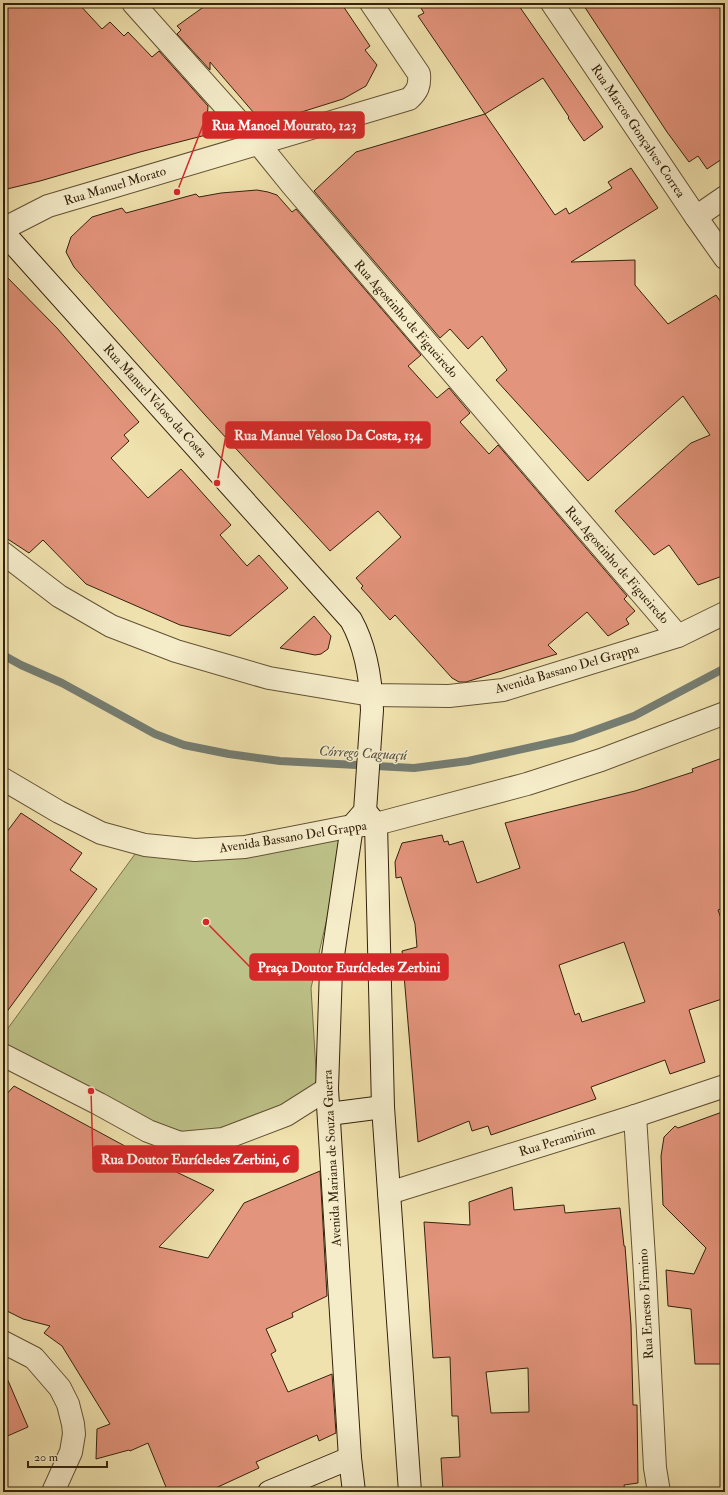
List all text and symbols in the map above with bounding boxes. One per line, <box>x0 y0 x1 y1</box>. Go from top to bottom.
street label: Rua Marcos Gonçalves Correa <box>587 61 689 201</box>
callout: Rua Manoel Mourato, 123 <box>203 112 364 138</box>
text: Rua Manoel Mourato, 123 <box>212 117 356 134</box>
street label: Rua Manuel Morato <box>62 163 168 209</box>
street label: Rua Agostinho de Figueiredo <box>351 257 461 381</box>
street label: Rua Manuel Veloso da Costa <box>100 341 211 462</box>
callout: Rua Manuel Veloso Da Costa, 134 <box>226 422 430 448</box>
text: Rua Manuel Veloso Da Costa, 134 <box>234 427 423 444</box>
street label: Rua Agostinho de Figueiredo <box>562 503 672 627</box>
street label: Avenida Bassano Del Grappa <box>492 641 642 698</box>
water label: Córrego Caguaçú <box>319 742 408 764</box>
street label: Avenida Bassano Del Grappa <box>217 817 369 858</box>
callout: Praça Doutor Eurícledes Zerbini <box>250 954 448 980</box>
text: Praça Doutor Eurícledes Zerbini <box>258 959 441 976</box>
street label: Avenida Mariana de Souza Guerra <box>319 1069 345 1248</box>
street label: Rua Peramirim <box>517 1122 597 1160</box>
callout: Rua Doutor Eurícledes Zerbini, 6 <box>93 1146 298 1172</box>
text: Rua Doutor Eurícledes Zerbini, 6 <box>101 1151 290 1168</box>
street label: Rua Ernesto Firmino <box>635 1248 657 1360</box>
scale bar <box>28 1443 107 1469</box>
text: 20 m <box>34 1450 59 1465</box>

